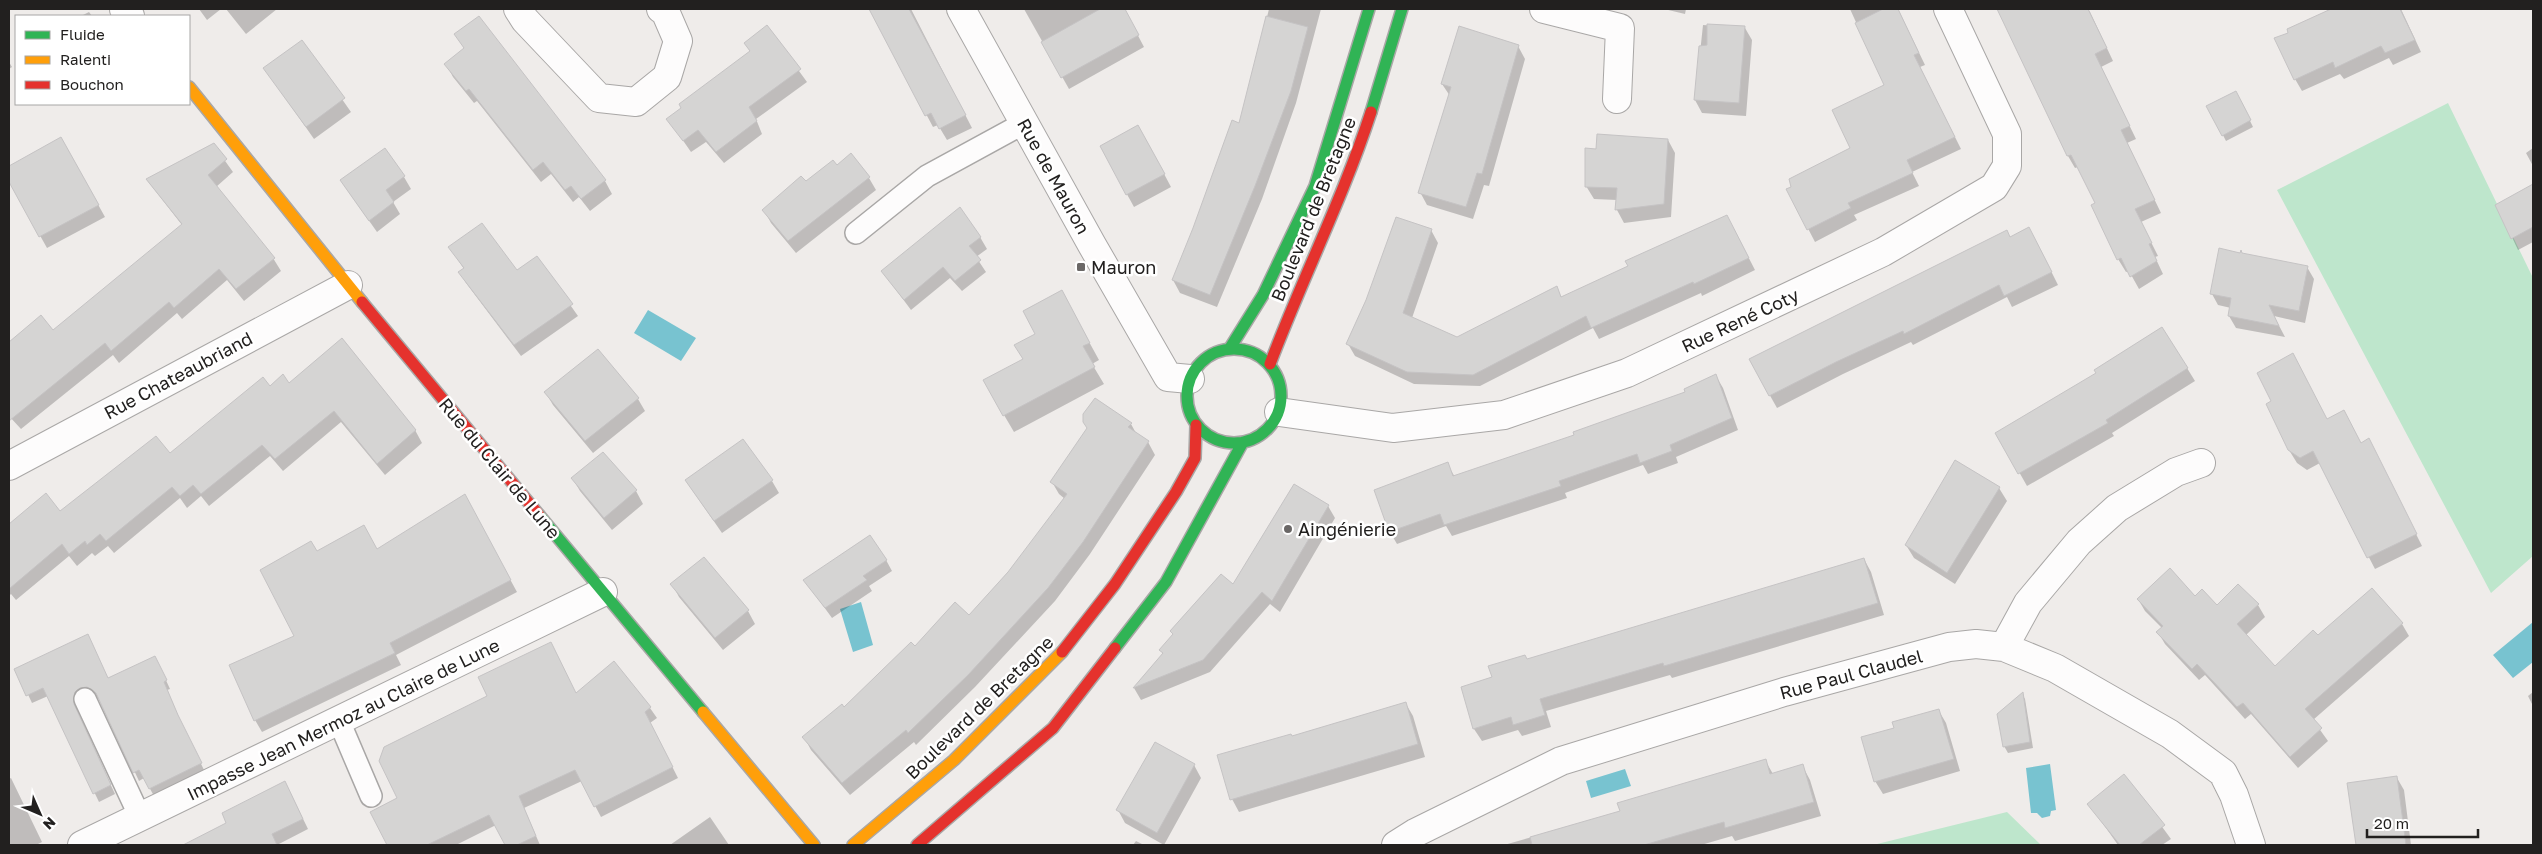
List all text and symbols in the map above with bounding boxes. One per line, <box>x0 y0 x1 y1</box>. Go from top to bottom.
legend <box>15 15 190 105</box>
text: Fluide <box>60 25 105 43</box>
text: Ralenti <box>60 50 111 68</box>
text: Bouchon <box>60 75 124 93</box>
street label: Rue de Mauron <box>1013 114 1095 238</box>
street label: Boulevard de Bretagne <box>1266 114 1360 304</box>
place label: Mauron <box>1091 256 1156 278</box>
marker: Mauron <box>1075 261 1087 273</box>
street label: Rue René Coty <box>1678 283 1802 357</box>
street label: Rue Chateaubriand <box>100 327 256 423</box>
street label: Rue du Clair de Lune <box>435 393 565 543</box>
place label: Aingénierie <box>1298 518 1396 540</box>
marker: Aingénierie <box>1282 523 1294 535</box>
street label: Boulevard de Bretagne <box>901 631 1057 783</box>
street label: Impasse Jean Mermoz au Claire de Lune <box>183 633 503 805</box>
street label: Rue Paul Claudel <box>1777 644 1925 704</box>
north arrow <box>15 789 65 839</box>
scale bar <box>2367 806 2478 838</box>
text: N <box>40 814 59 833</box>
text: 20 m <box>2374 814 2409 832</box>

